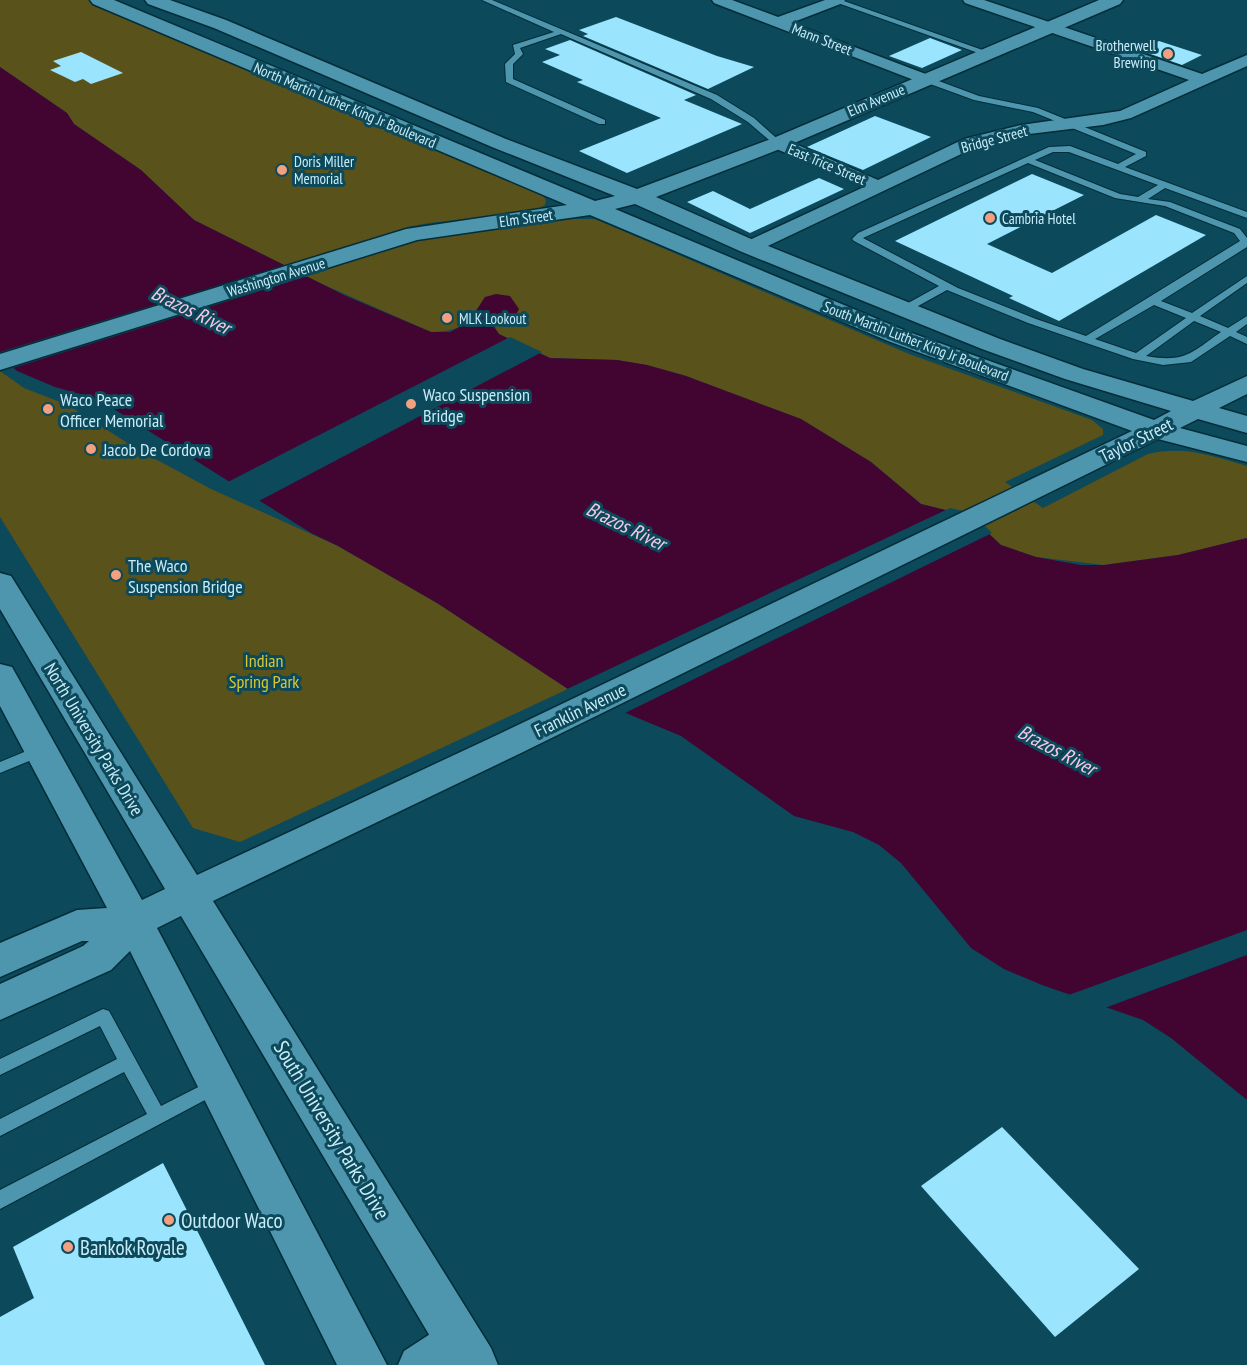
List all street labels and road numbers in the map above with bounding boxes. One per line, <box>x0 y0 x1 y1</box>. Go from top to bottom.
street label: Mann Street <box>789 19 855 59</box>
street label: North Martin Luther King Jr Boulevard <box>251 58 439 152</box>
street label: Elm Avenue <box>844 79 908 121</box>
street label: Bridge Street <box>959 121 1029 157</box>
street label: East Trice Street <box>785 139 869 189</box>
street label: Elm Street <box>498 205 554 231</box>
street label: Washington Avenue <box>225 253 327 301</box>
street label: South Martin Luther King Jr Boulevard <box>821 297 1011 385</box>
street label: Taylor Street <box>1096 412 1176 468</box>
street label: North University Parks Drive <box>39 658 149 820</box>
street label: Franklin Avenue <box>530 678 630 742</box>
street label: South University Parks Drive <box>268 1036 396 1224</box>

